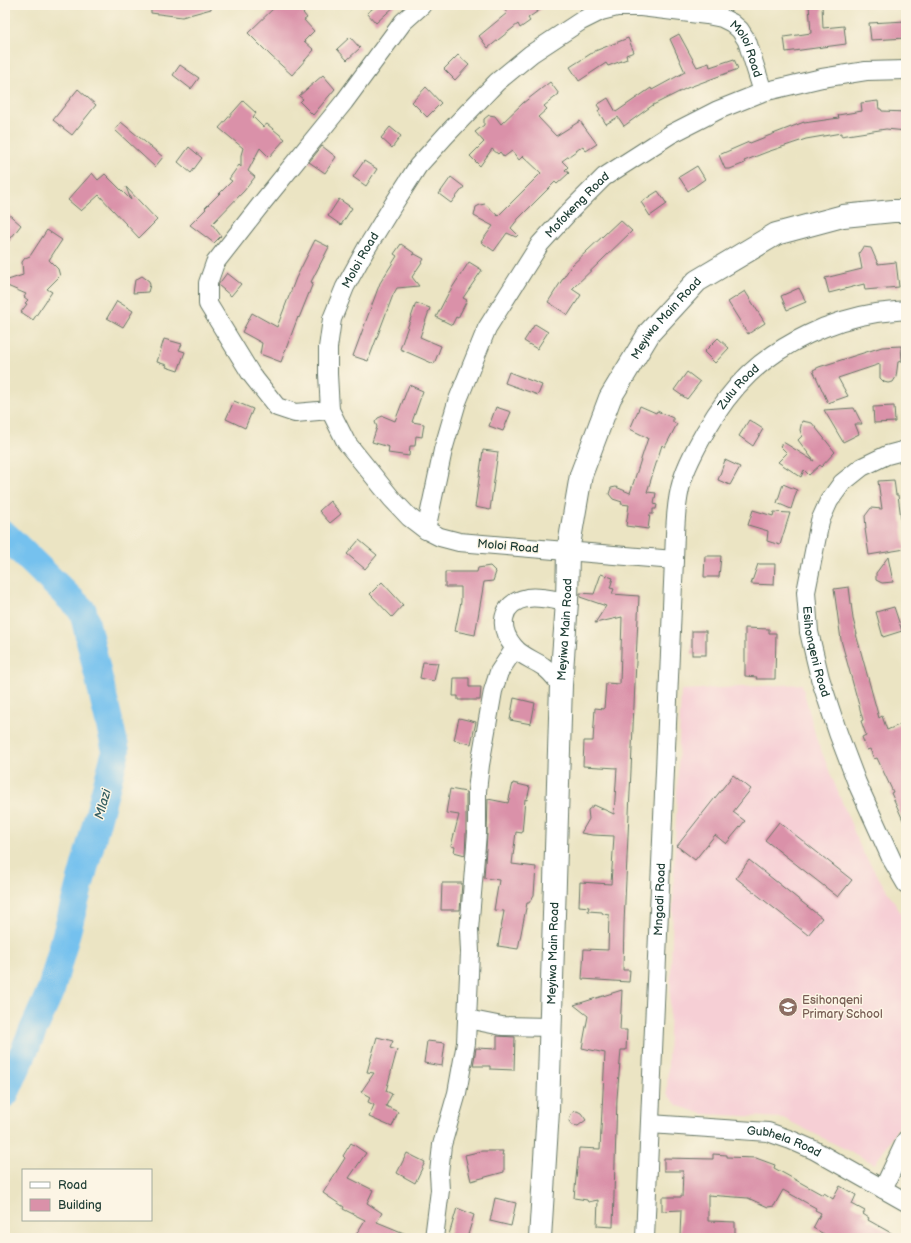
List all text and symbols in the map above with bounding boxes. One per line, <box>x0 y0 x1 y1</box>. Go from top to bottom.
street label: Moloi Road <box>726 17 765 79</box>
street label: Mofokeng Road <box>542 169 612 241</box>
street label: Moloi Road <box>339 230 382 291</box>
street label: Meyiwa Main Road <box>628 274 705 362</box>
street label: Zulu Road <box>714 361 763 413</box>
street label: Moloi Road <box>477 536 539 557</box>
street label: Meyiwa Main Road <box>554 578 575 681</box>
street label: Esihonqeni Road <box>799 605 833 699</box>
water label: Mlazi <box>91 786 115 821</box>
street label: Mngadi Road <box>651 862 669 936</box>
street label: Meyiwa Main Road <box>544 902 562 1005</box>
place label: Esihonqeni Primary School <box>802 993 883 1022</box>
school or university icon: Esihonqeni Primary School <box>777 996 799 1018</box>
street label: Gubhela Road <box>746 1124 824 1161</box>
legend <box>22 1169 152 1221</box>
text: Road <box>58 1178 87 1193</box>
text: Building <box>58 1198 102 1213</box>

